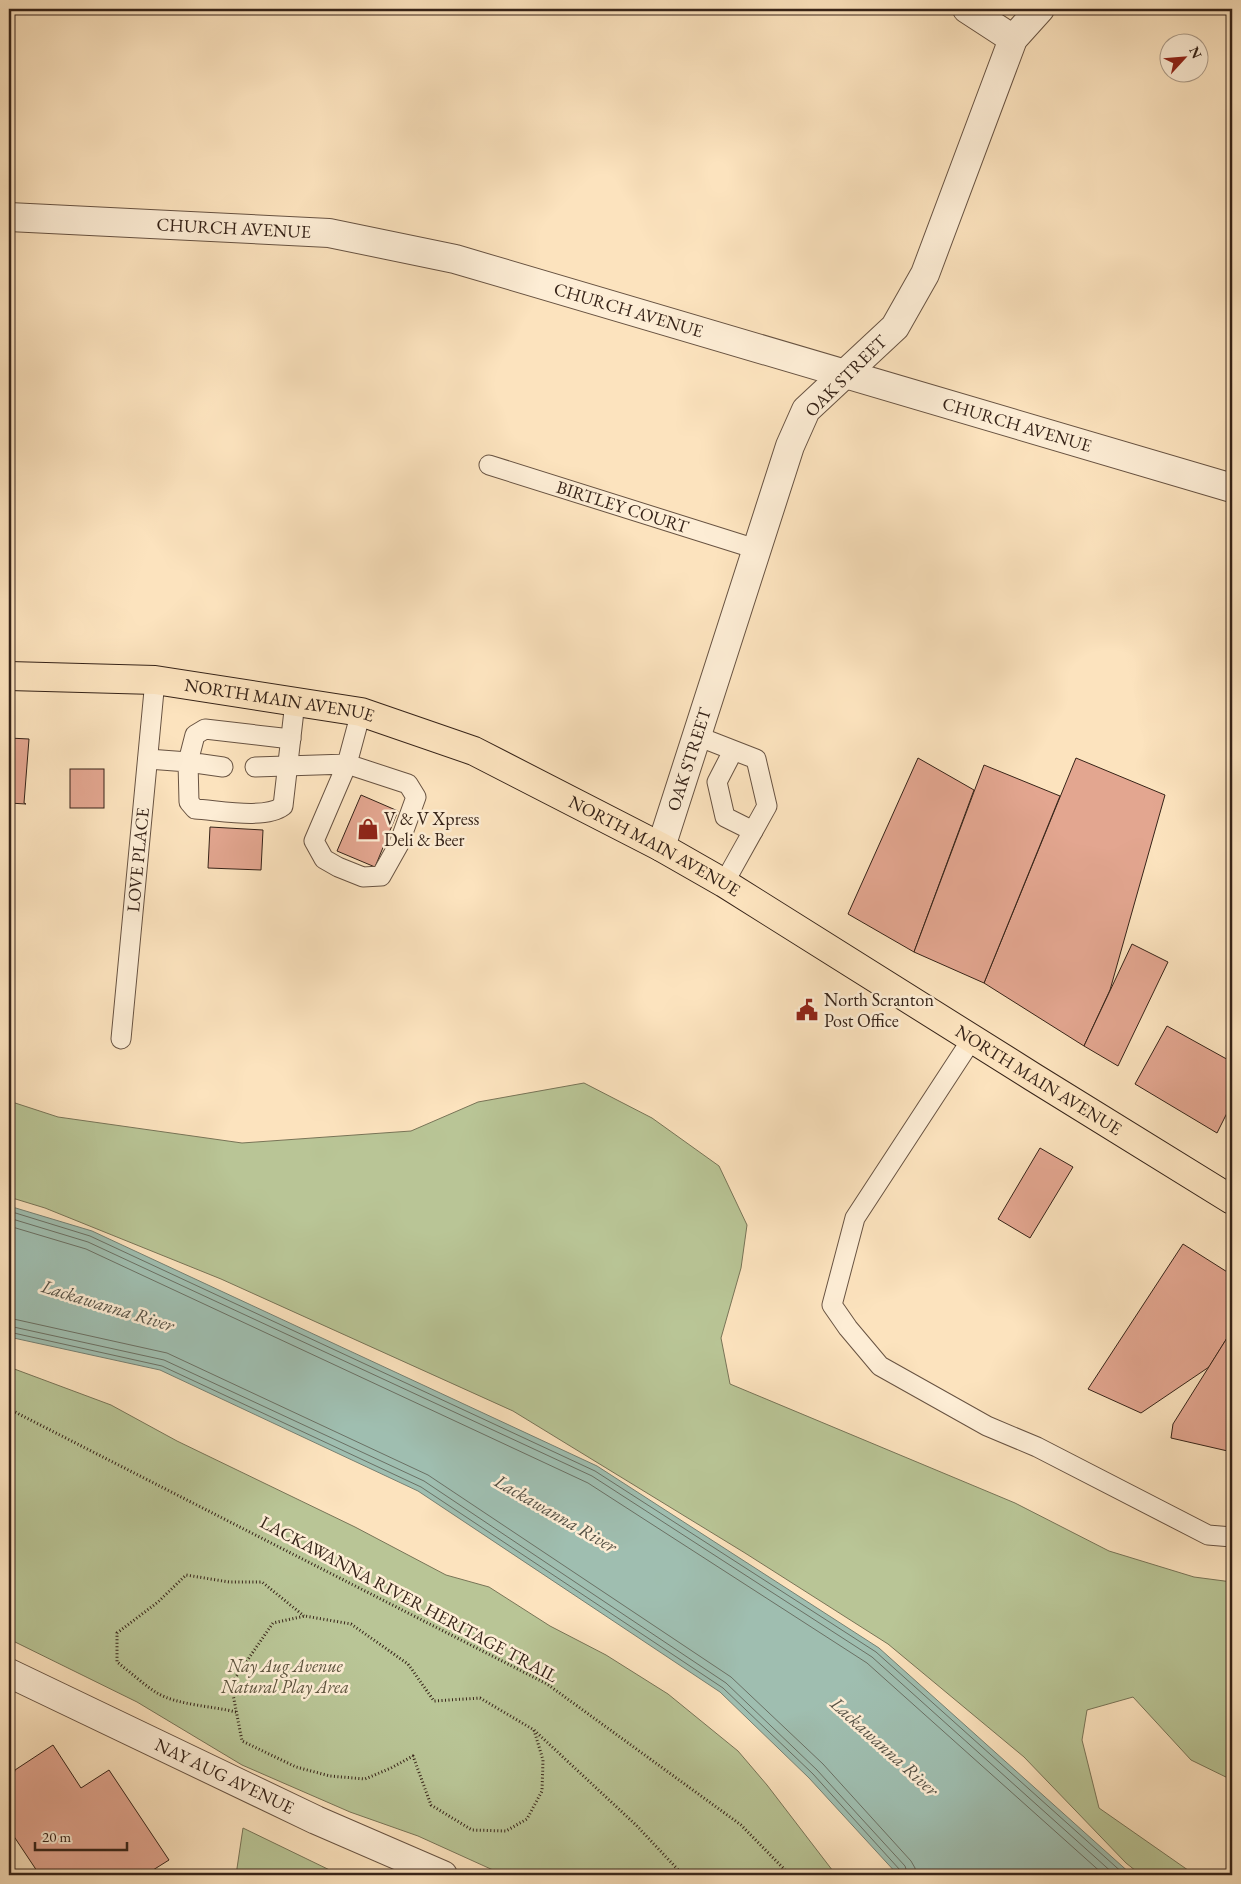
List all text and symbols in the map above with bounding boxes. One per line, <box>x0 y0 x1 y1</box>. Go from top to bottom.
north arrow <box>1158 32 1208 82</box>
text: N <box>1185 43 1207 62</box>
street label: CHURCH AVENUE <box>156 212 311 243</box>
street label: CHURCH AVENUE <box>551 277 706 343</box>
street label: OAK STREET <box>800 329 892 422</box>
street label: CHURCH AVENUE <box>940 391 1094 457</box>
street label: BIRTLEY COURT <box>554 475 693 538</box>
street label: NORTH MAIN AVENUE <box>183 673 378 727</box>
street label: OAK STREET <box>661 704 716 814</box>
street label: NORTH MAIN AVENUE <box>565 790 745 901</box>
street label: LOVE PLACE <box>121 806 154 913</box>
place label: V & V Xpress Deli & Beer <box>384 807 480 851</box>
shop icon: V & V Xpress Deli & Beer <box>355 816 381 842</box>
place label: North Scranton Post Office <box>824 988 934 1032</box>
public building icon: North Scranton Post Office <box>794 997 820 1023</box>
street label: NORTH MAIN AVENUE <box>951 1019 1126 1140</box>
water label: Lackawanna River <box>37 1273 178 1338</box>
water label: Lackawanna River <box>489 1468 622 1559</box>
street label: LACKAWANNA RIVER HERITAGE TRAIL <box>256 1510 562 1687</box>
park label: Nay Aug Avenue Natural Play Area <box>220 1654 349 1699</box>
water label: Lackawanna River <box>824 1690 945 1802</box>
street label: NAY AUG AVENUE <box>151 1733 298 1819</box>
scale bar <box>35 1819 128 1851</box>
text: 20 m <box>42 1827 71 1846</box>

